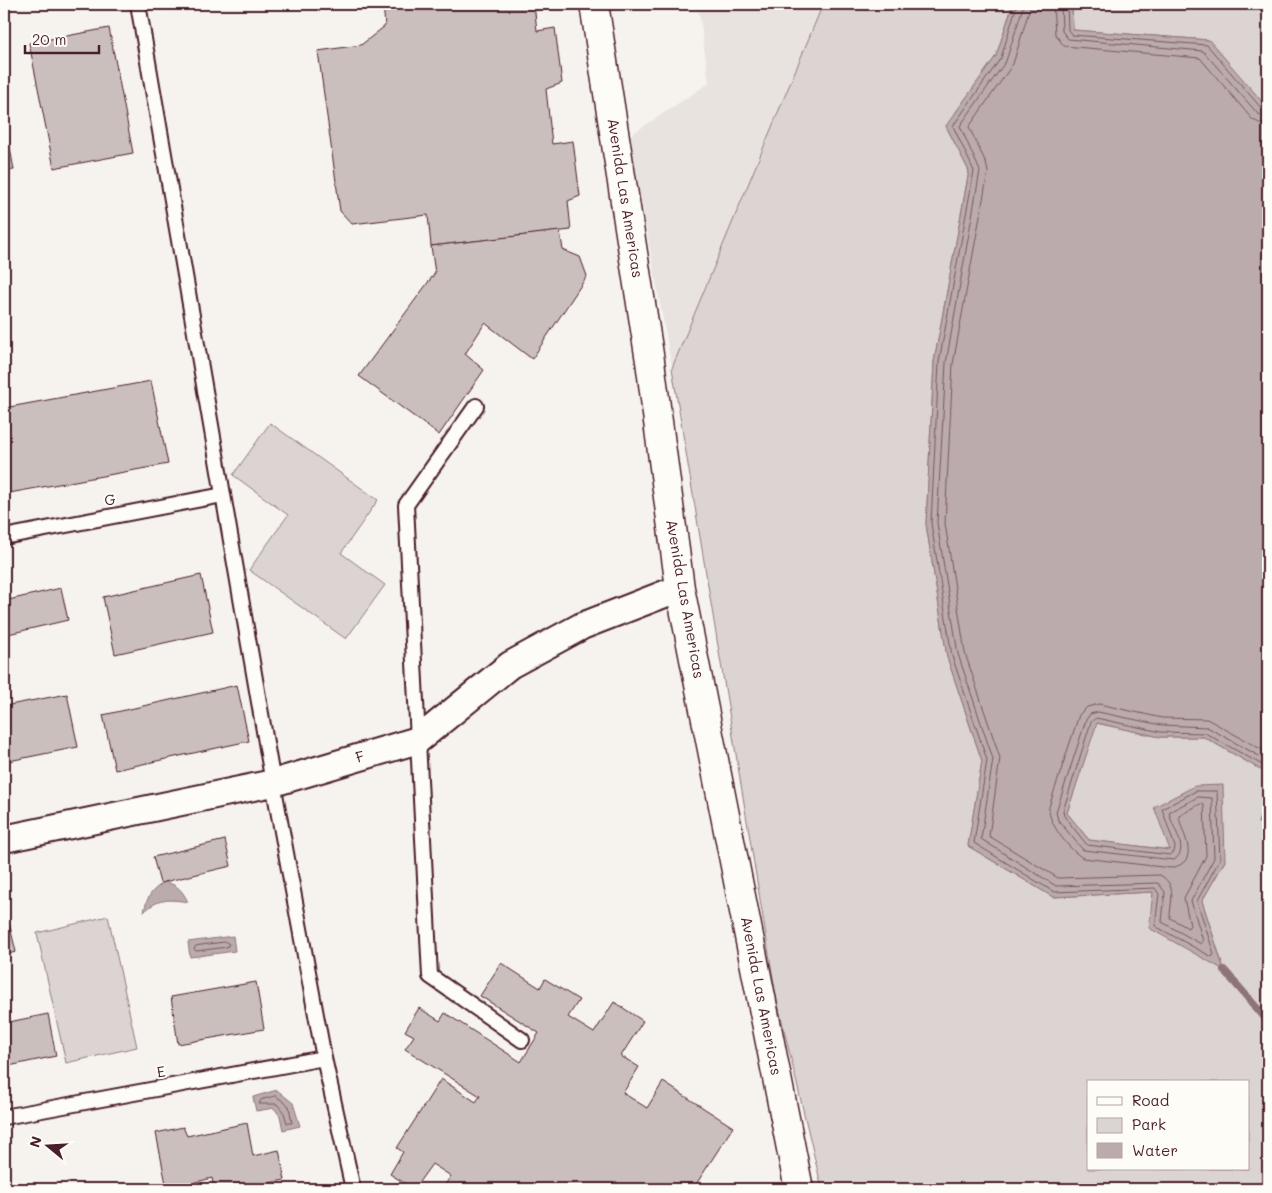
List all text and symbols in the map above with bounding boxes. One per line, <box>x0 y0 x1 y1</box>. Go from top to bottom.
scale bar <box>25 22 99 54</box>
text: 20 m <box>32 29 66 49</box>
street label: Avenida Las Americas <box>604 117 648 279</box>
street label: G <box>102 488 117 510</box>
street label: Avenida Las Americas <box>662 518 710 680</box>
street label: F <box>353 745 367 767</box>
street label: Avenida Las Americas <box>737 915 787 1077</box>
street label: E <box>155 1060 167 1082</box>
legend <box>1087 1080 1250 1170</box>
text: Road <box>1132 1090 1169 1110</box>
text: Park <box>1132 1114 1166 1134</box>
north arrow <box>22 1120 72 1170</box>
text: N <box>24 1134 46 1150</box>
text: Water <box>1132 1140 1178 1160</box>

